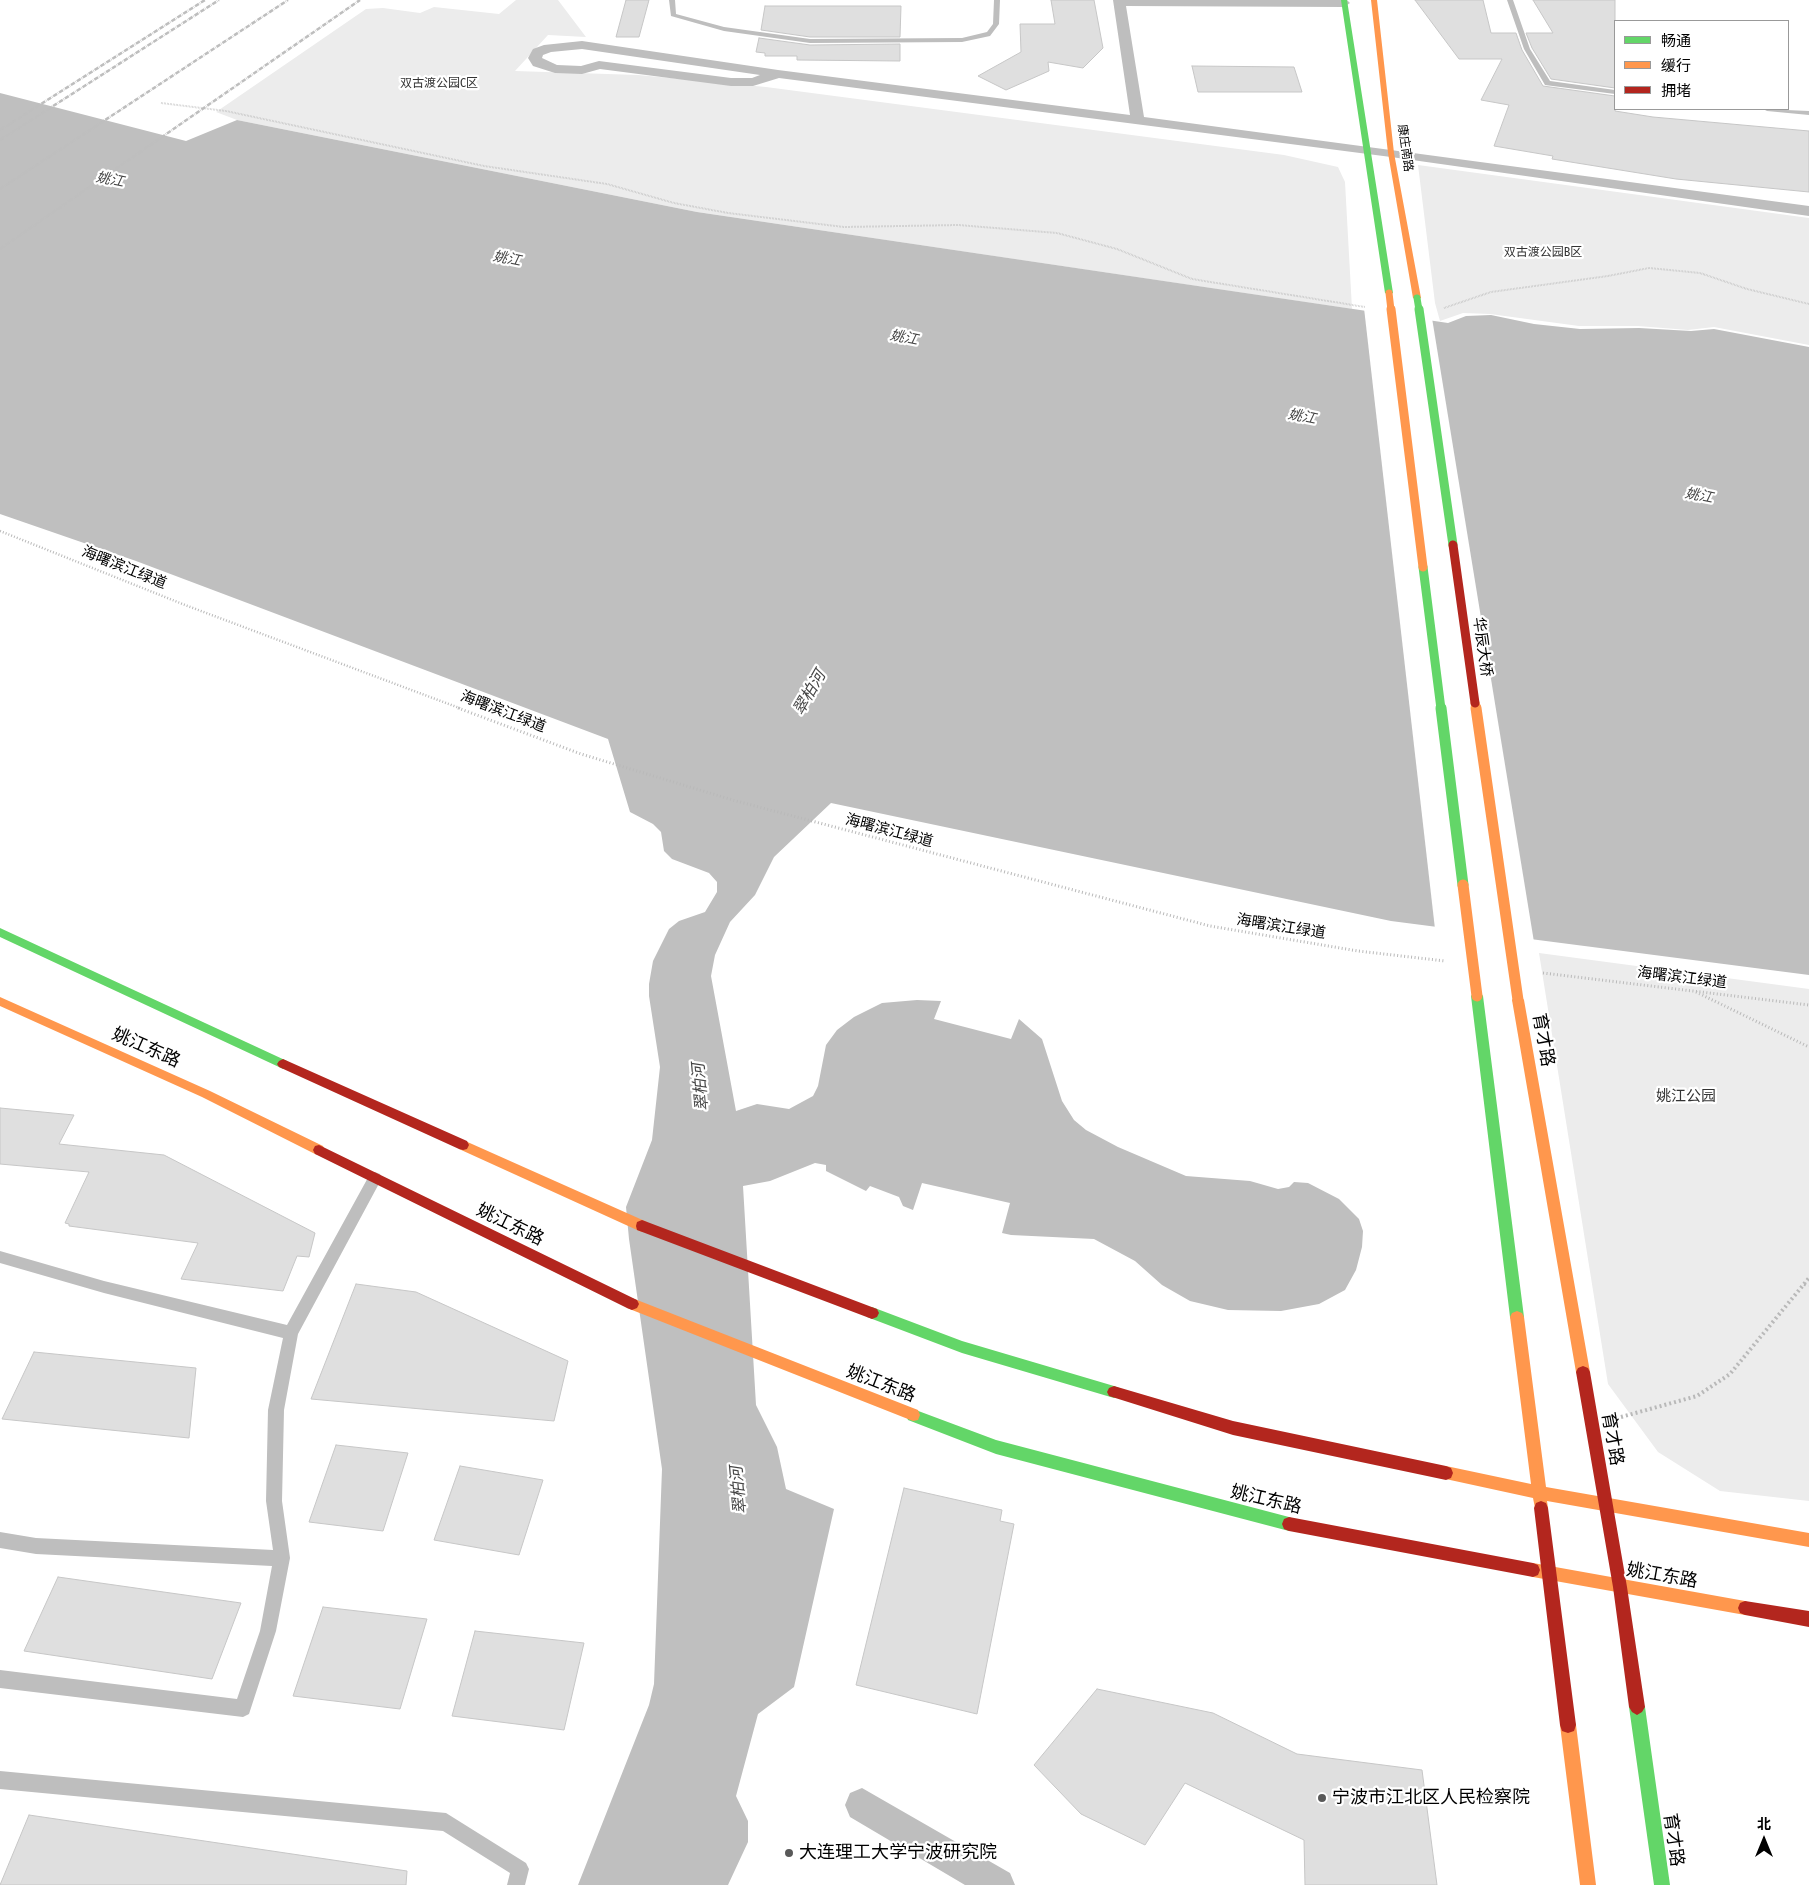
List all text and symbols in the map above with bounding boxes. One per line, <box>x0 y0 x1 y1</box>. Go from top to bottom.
legend <box>1614 20 1789 110</box>
text: 畅通 <box>1661 32 1691 50</box>
text: 缓行 <box>1661 57 1691 75</box>
park label: 双古渡公园C区 <box>400 77 478 91</box>
text: 拥堵 <box>1661 82 1691 100</box>
street label: 康庄南路 <box>1395 123 1415 173</box>
water label: 姚江 <box>95 169 125 191</box>
park label: 双古渡公园B区 <box>1504 246 1582 260</box>
water label: 姚江 <box>492 248 522 270</box>
water label: 姚江 <box>889 327 919 349</box>
water label: 姚江 <box>1287 406 1317 428</box>
water label: 姚江 <box>1684 485 1714 507</box>
street label: 海曙滨江绿道 <box>79 543 169 593</box>
street label: 华辰大桥 <box>1469 616 1495 678</box>
water label: 翠柏河 <box>790 667 830 719</box>
street label: 海曙滨江绿道 <box>458 687 548 737</box>
street label: 海曙滨江绿道 <box>843 811 935 851</box>
street label: 海曙滨江绿道 <box>1235 911 1327 943</box>
street label: 海曙滨江绿道 <box>1636 964 1728 992</box>
street label: 育才路 <box>1528 1012 1558 1068</box>
street label: 姚江东路 <box>109 1023 183 1073</box>
water label: 翠柏河 <box>689 1062 713 1112</box>
park label: 姚江公园 <box>1656 1088 1716 1106</box>
street label: 姚江东路 <box>473 1200 547 1250</box>
street label: 姚江东路 <box>844 1361 918 1407</box>
street label: 育才路 <box>1597 1411 1627 1467</box>
water label: 翠柏河 <box>727 1465 751 1515</box>
street label: 姚江东路 <box>1228 1481 1304 1519</box>
street label: 姚江东路 <box>1625 1559 1699 1593</box>
place label: 宁波市江北区人民检察院 <box>1332 1787 1530 1809</box>
marker: 宁波市江北区人民检察院 <box>1316 1792 1328 1804</box>
street label: 育才路 <box>1659 1812 1687 1868</box>
north arrow <box>1739 1815 1789 1865</box>
text: 北 <box>1757 1816 1771 1833</box>
place label: 大连理工大学宁波研究院 <box>799 1842 997 1864</box>
marker: 大连理工大学宁波研究院 <box>783 1847 795 1859</box>

